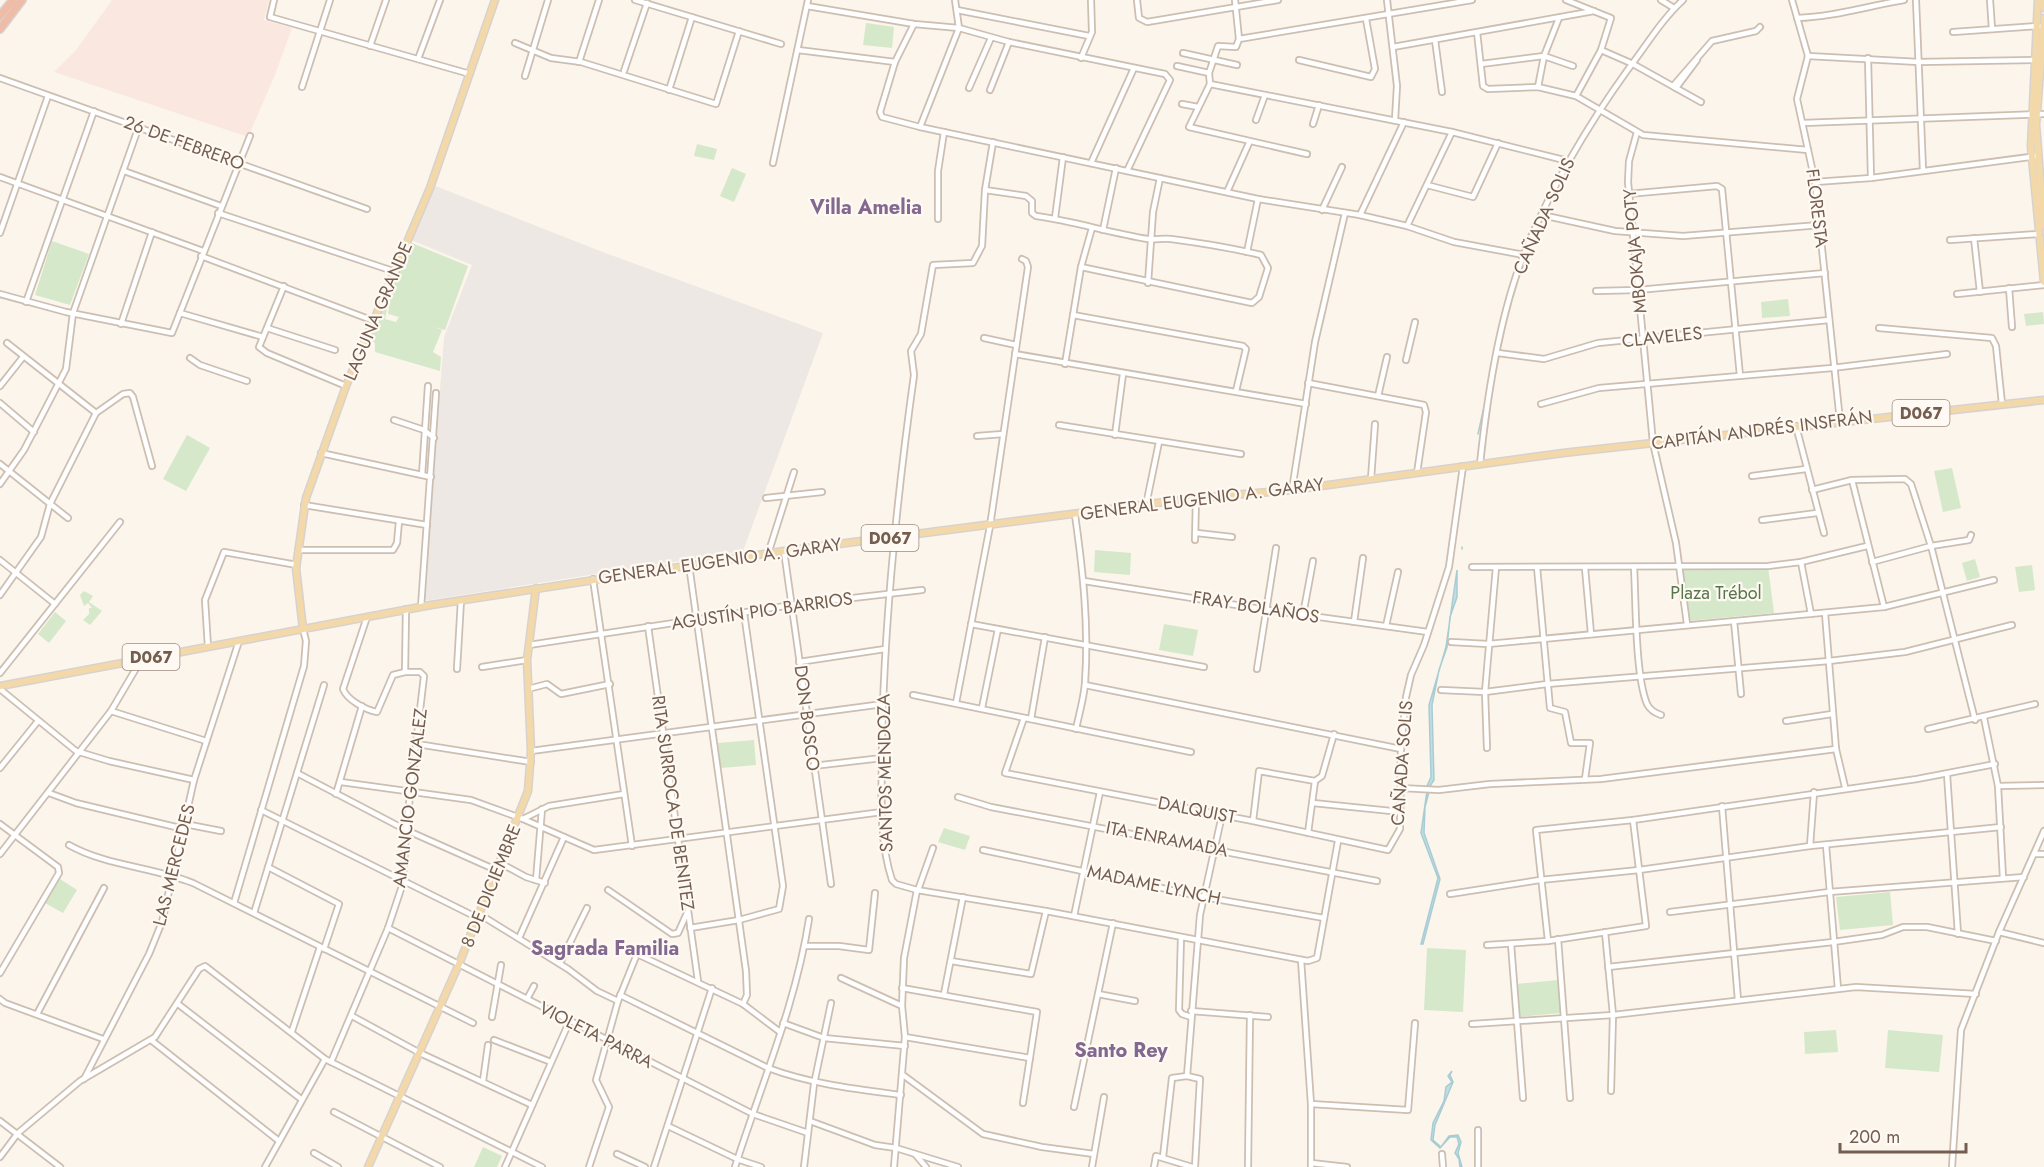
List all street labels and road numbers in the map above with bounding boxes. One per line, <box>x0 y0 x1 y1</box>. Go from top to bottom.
street label: 26 DE FEBRERO <box>120 109 248 177</box>
street label: CAÑADA SOLIS <box>1507 153 1581 278</box>
street label: FLORESTA <box>1799 167 1835 249</box>
street label: MBOKAJA POTY <box>1617 187 1653 314</box>
street label: LAGUNA GRANDE <box>337 238 419 384</box>
street label: CLAVELES <box>1621 320 1704 354</box>
road number: D067 <box>1892 400 1950 426</box>
street label: CAPITÁN ANDRÉS INSFRÁN <box>1650 404 1874 456</box>
street label: GENERAL EUGENIO A. GARAY <box>1079 471 1326 527</box>
road number: D067 <box>862 525 918 551</box>
street label: GENERAL EUGENIO A. GARAY <box>597 531 844 591</box>
street label: FRAY BOLAÑOS <box>1191 584 1321 630</box>
street label: AGUSTÍN PIO BARRIOS <box>670 585 854 637</box>
road number: D067 <box>122 644 180 670</box>
street label: DON BOSCO <box>788 664 826 772</box>
street label: SANTOS MENDOZA <box>871 693 899 853</box>
street label: RITA SURROCA DE BENITEZ <box>645 694 701 912</box>
street label: CAÑADA SOLIS <box>1385 700 1419 826</box>
street label: AMANCIO GONZALEZ <box>386 707 434 889</box>
street label: DALQUIST <box>1156 790 1239 830</box>
street label: LAS MERCEDES <box>146 801 202 929</box>
street label: ITA ENRAMADA <box>1104 814 1231 864</box>
street label: 8 DE DICIEMBRE <box>454 821 528 951</box>
street label: MADAME LYNCH <box>1085 858 1223 912</box>
street label: VIOLETA PARRA <box>534 995 658 1075</box>

